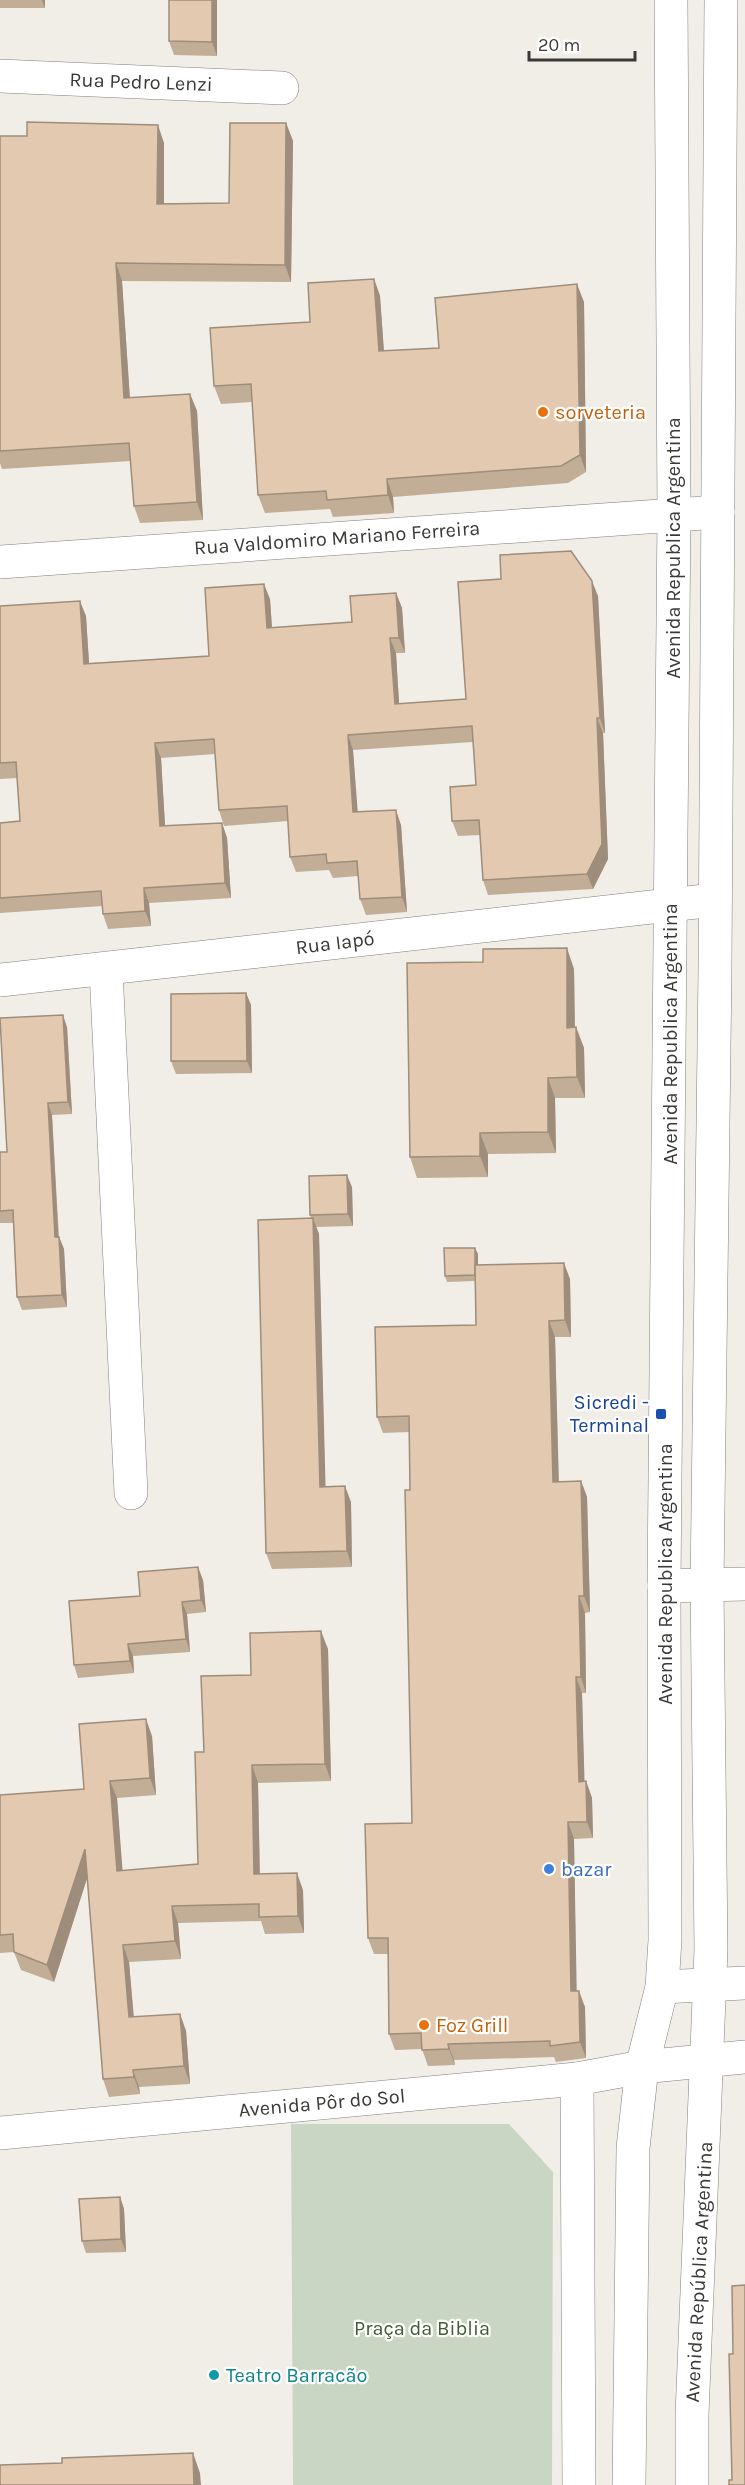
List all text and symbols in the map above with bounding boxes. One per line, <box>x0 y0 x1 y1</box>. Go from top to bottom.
scale bar <box>529 24 636 62</box>
text: 20 m <box>538 34 580 56</box>
street label: Rua Pedro Lenzi <box>69 68 213 96</box>
place label: sorveteria <box>555 401 646 424</box>
marker: sorveteria <box>536 405 550 419</box>
street label: Avenida Republica Argentina <box>662 417 685 679</box>
street label: Rua Valdomiro Mariano Ferreira <box>193 517 481 559</box>
street label: Avenida Republica Argentina <box>659 903 682 1165</box>
street label: Rua Iapó <box>294 927 376 959</box>
place label: Sicredi - Terminal <box>570 1391 649 1437</box>
marker: Sicredi - Terminal <box>654 1407 668 1421</box>
street label: Avenida Republica Argentina <box>654 1443 677 1705</box>
place label: bazar <box>561 1858 612 1881</box>
marker: bazar <box>542 1862 556 1876</box>
place label: Foz Grill <box>436 2014 508 2037</box>
marker: Foz Grill <box>417 2018 431 2032</box>
street label: Avenida Pôr do Sol <box>238 2084 406 2122</box>
street label: Avenida República Argentina <box>681 2141 717 2403</box>
park label: Praça da Biblia <box>354 2317 490 2340</box>
place label: Teatro Barracão <box>226 2364 367 2387</box>
marker: Teatro Barracão <box>207 2368 221 2382</box>

